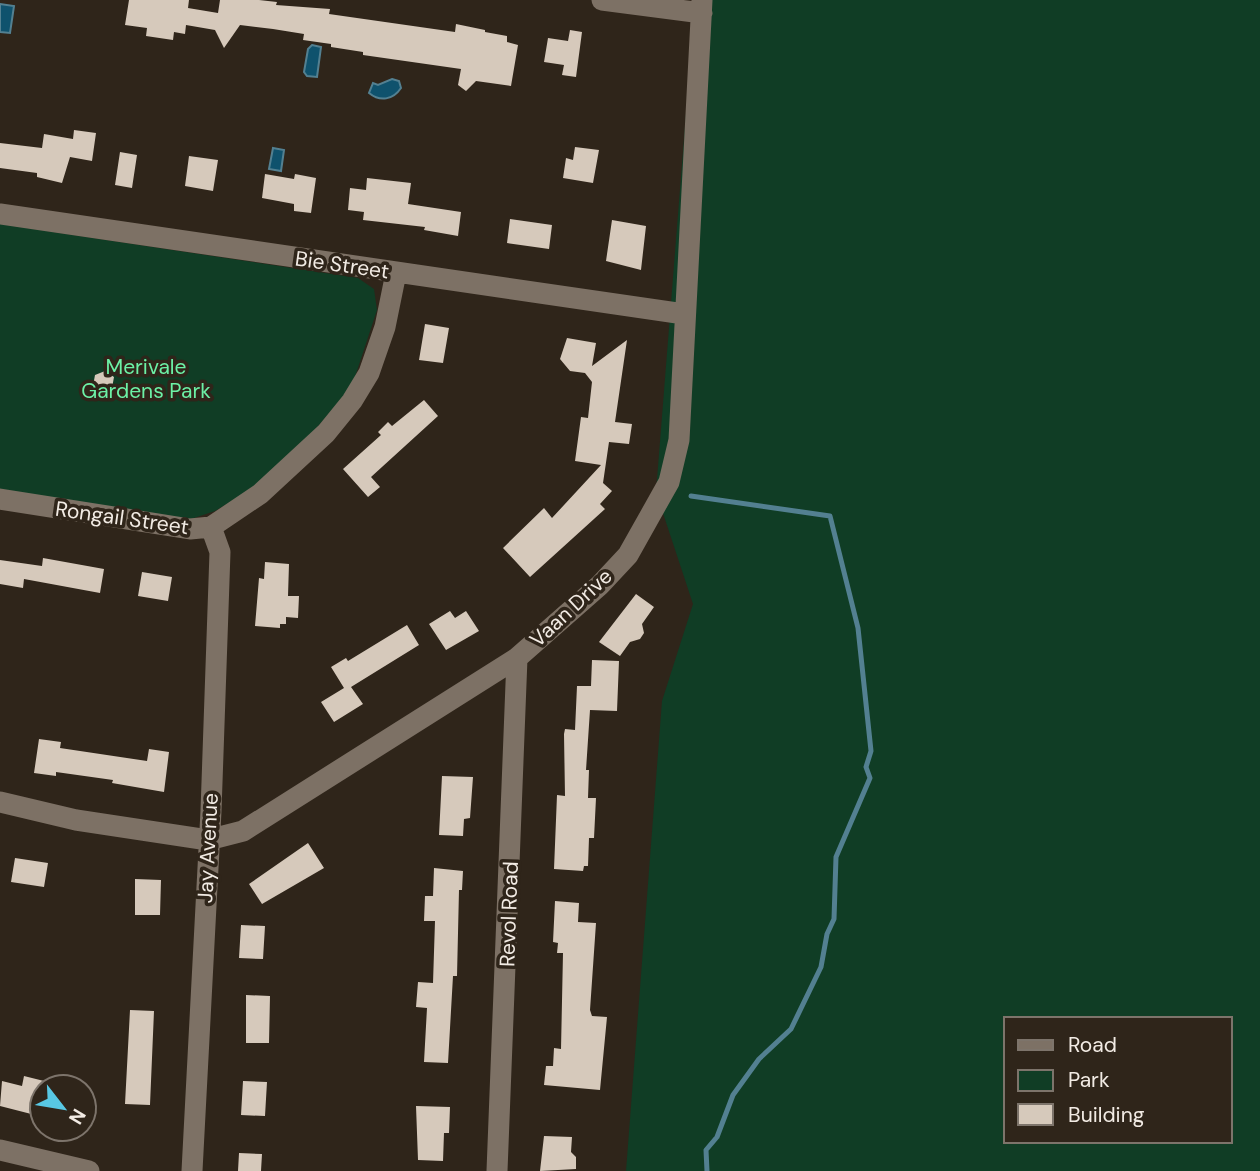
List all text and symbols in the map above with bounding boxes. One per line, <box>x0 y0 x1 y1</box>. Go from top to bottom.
street label: Bie Street <box>293 245 391 285</box>
park label: Merivale Gardens Park <box>81 353 211 405</box>
street label: Rongail Street <box>54 495 190 541</box>
street label: Vaan Drive <box>524 563 618 653</box>
street label: Jay Avenue <box>191 792 225 904</box>
street label: Revol Road <box>493 861 525 967</box>
legend <box>1004 1017 1232 1143</box>
text: Road <box>1068 1031 1117 1059</box>
text: Park <box>1068 1066 1110 1094</box>
north arrow <box>28 1073 98 1143</box>
text: Building <box>1068 1101 1145 1129</box>
text: N <box>63 1104 91 1129</box>

